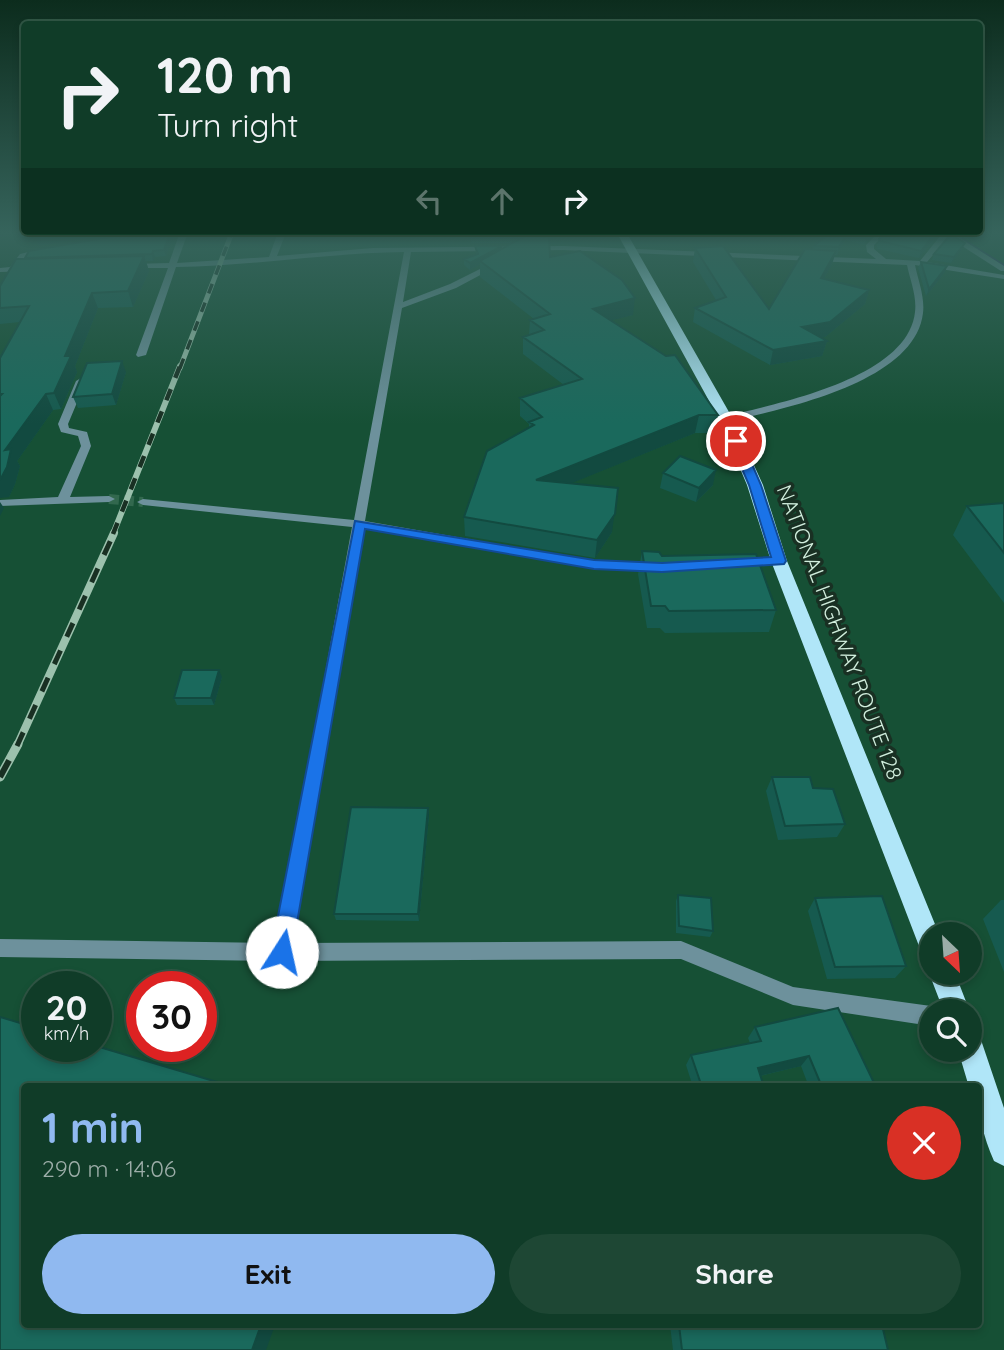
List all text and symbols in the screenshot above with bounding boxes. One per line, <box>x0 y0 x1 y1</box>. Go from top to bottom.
text: 120 m <box>157 44 293 105</box>
icon: right <box>42 49 133 140</box>
text: Turn right <box>157 105 298 145</box>
icon: left <box>410 182 448 220</box>
icon: ahead <box>483 182 521 220</box>
icon: right <box>556 182 594 220</box>
pin <box>706 411 766 471</box>
icon: arrive <box>717 422 755 460</box>
street label: NATIONAL HIGHWAY ROUTE 128 <box>772 481 908 783</box>
position arrow <box>245 915 319 989</box>
north arrow <box>919 922 982 985</box>
map controls <box>919 922 982 1062</box>
speed limit sign: 30 <box>126 971 217 1062</box>
text: 20 <box>46 985 87 1029</box>
button: search <box>919 999 982 1062</box>
text: km/h <box>44 1022 89 1045</box>
text: 1 min <box>42 1101 144 1154</box>
button: close <box>887 1106 961 1180</box>
text: 290 m · 14:06 <box>42 1154 176 1183</box>
button: Exit <box>42 1234 495 1314</box>
button: Share <box>509 1234 961 1314</box>

